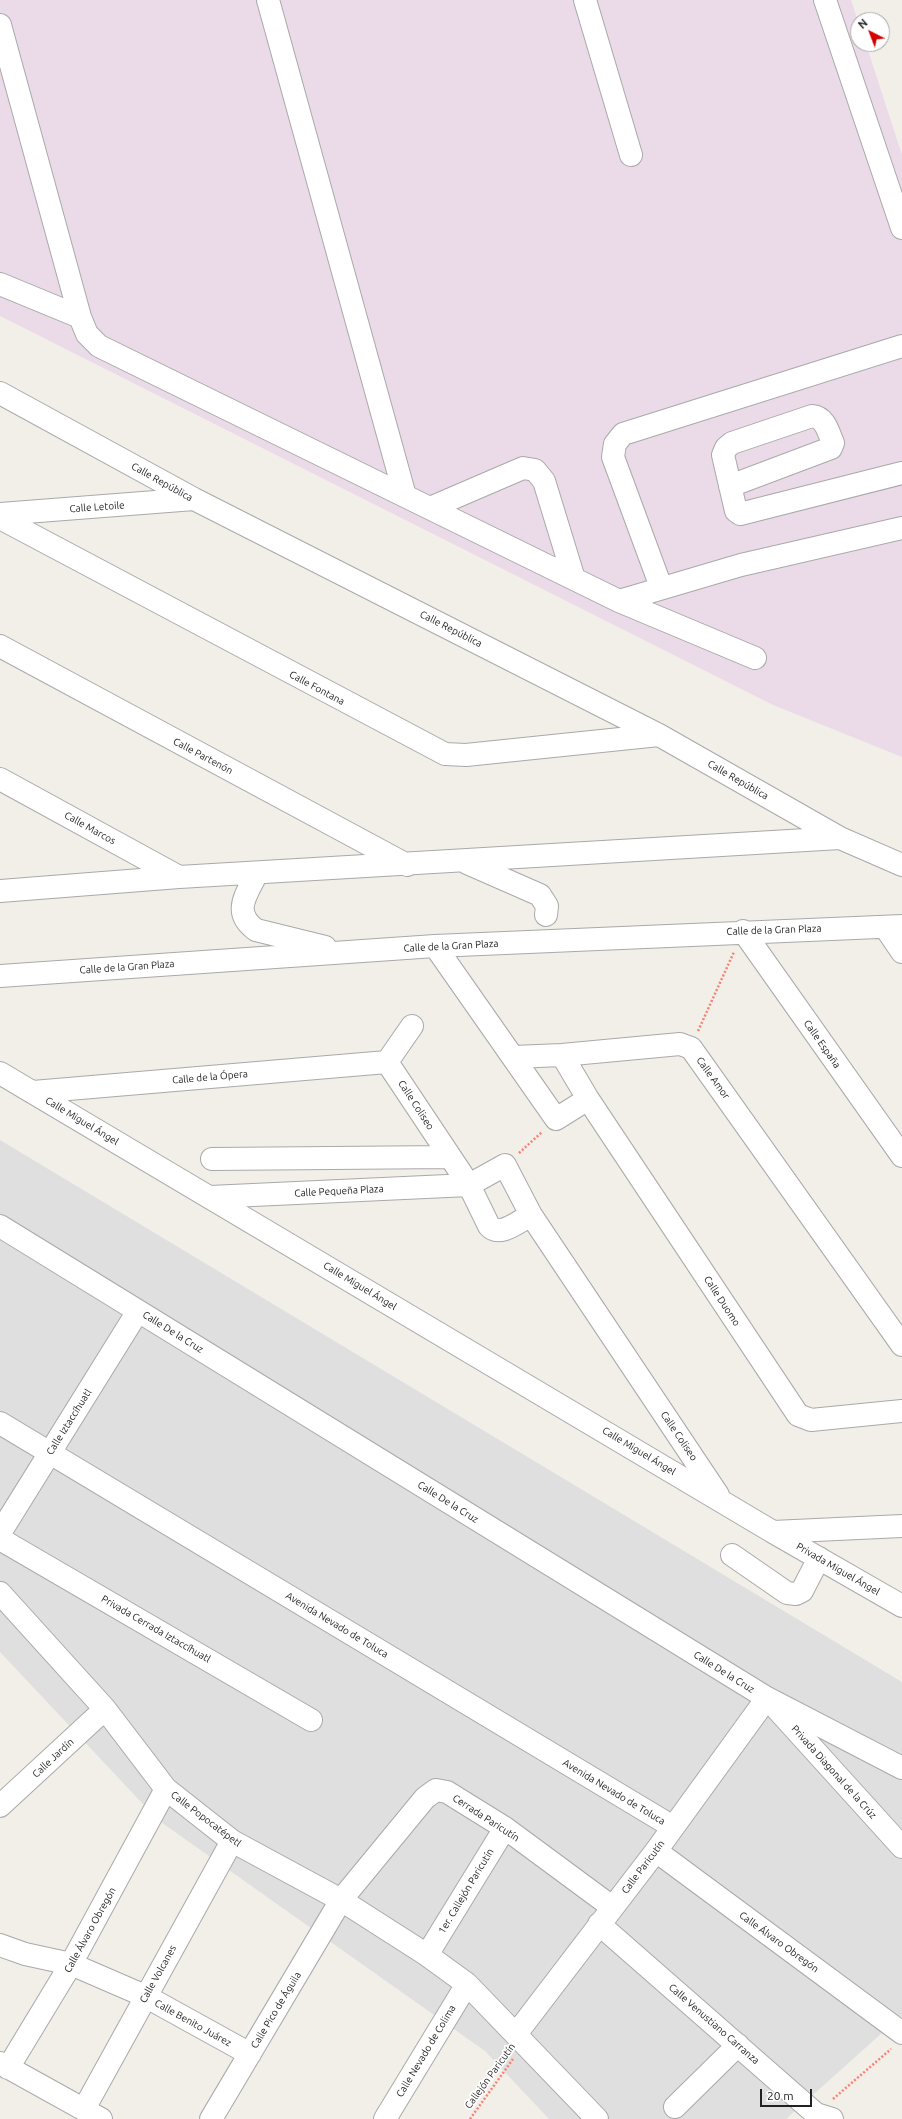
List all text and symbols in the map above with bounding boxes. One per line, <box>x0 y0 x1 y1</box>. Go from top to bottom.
north arrow <box>850 12 890 52</box>
text: N <box>856 17 870 31</box>
street label: Calle República <box>129 460 195 504</box>
street label: Calle Letoile <box>69 499 125 515</box>
street label: Calle República <box>418 608 484 650</box>
street label: Calle Fontana <box>287 668 347 708</box>
street label: Calle Partenón <box>171 735 235 777</box>
street label: Calle República <box>705 758 771 802</box>
street label: Calle Marcos <box>62 809 118 847</box>
street label: Calle de la Gran Plaza <box>726 922 822 938</box>
street label: Calle de la Gran Plaza <box>403 938 499 954</box>
street label: Calle de la Gran Plaza <box>79 958 175 976</box>
street label: Calle España <box>801 1018 843 1070</box>
street label: Calle Amor <box>694 1055 732 1101</box>
street label: Calle de la Ópera <box>172 1068 248 1086</box>
street label: Calle Coliseo <box>395 1078 437 1132</box>
street label: Calle Miguel Ángel <box>43 1094 121 1148</box>
street label: Calle Pequeña Plaza <box>294 1183 384 1199</box>
street label: Calle Miguel Ángel <box>321 1259 399 1313</box>
street label: Calle Duomo <box>701 1274 743 1328</box>
street label: Calle De la Cruz <box>140 1308 206 1356</box>
street label: Calle Iztaccíhuatl <box>44 1387 94 1457</box>
street label: Calle Coliseo <box>658 1409 700 1463</box>
street label: Calle Miguel Ángel <box>600 1424 678 1478</box>
street label: Calle De la Cruz <box>415 1478 481 1526</box>
street label: Privada Miguel Ángel <box>794 1540 882 1598</box>
street label: Avenida Nevado de Toluca <box>284 1590 390 1660</box>
street label: Privada Cerrada Iztaccíhuatl <box>99 1593 213 1665</box>
street label: Calle De la Cruz <box>691 1648 757 1696</box>
street label: Privada Diagonal de la Crúz <box>789 1723 879 1821</box>
street label: Calle Jardín <box>30 1736 76 1780</box>
street label: Avenida Nevado de Toluca <box>561 1757 667 1827</box>
street label: Calle Popocatépetl <box>169 1789 243 1849</box>
street label: Cerrada Paricutín <box>450 1792 522 1844</box>
street label: Calle Paricutín <box>619 1838 667 1896</box>
street label: 1er. Callejón Paricutín <box>436 1846 496 1936</box>
street label: Calle Álvaro Obregón <box>62 1885 118 1975</box>
street label: Calle Álvaro Obregón <box>737 1909 821 1975</box>
street label: Calle Volcanes <box>137 1943 179 2005</box>
street label: Calle Pico de Águila <box>248 1969 304 2051</box>
street label: Calle Venustiano Carranza <box>666 1981 762 2067</box>
street label: Calle Benito Juárez <box>152 1997 234 2049</box>
street label: Calle Nevado de Colima <box>394 2003 458 2099</box>
street label: Callejón Paricutín <box>462 2041 518 2111</box>
scale bar <box>762 2081 814 2107</box>
text: 20 m <box>767 2089 794 2102</box>

